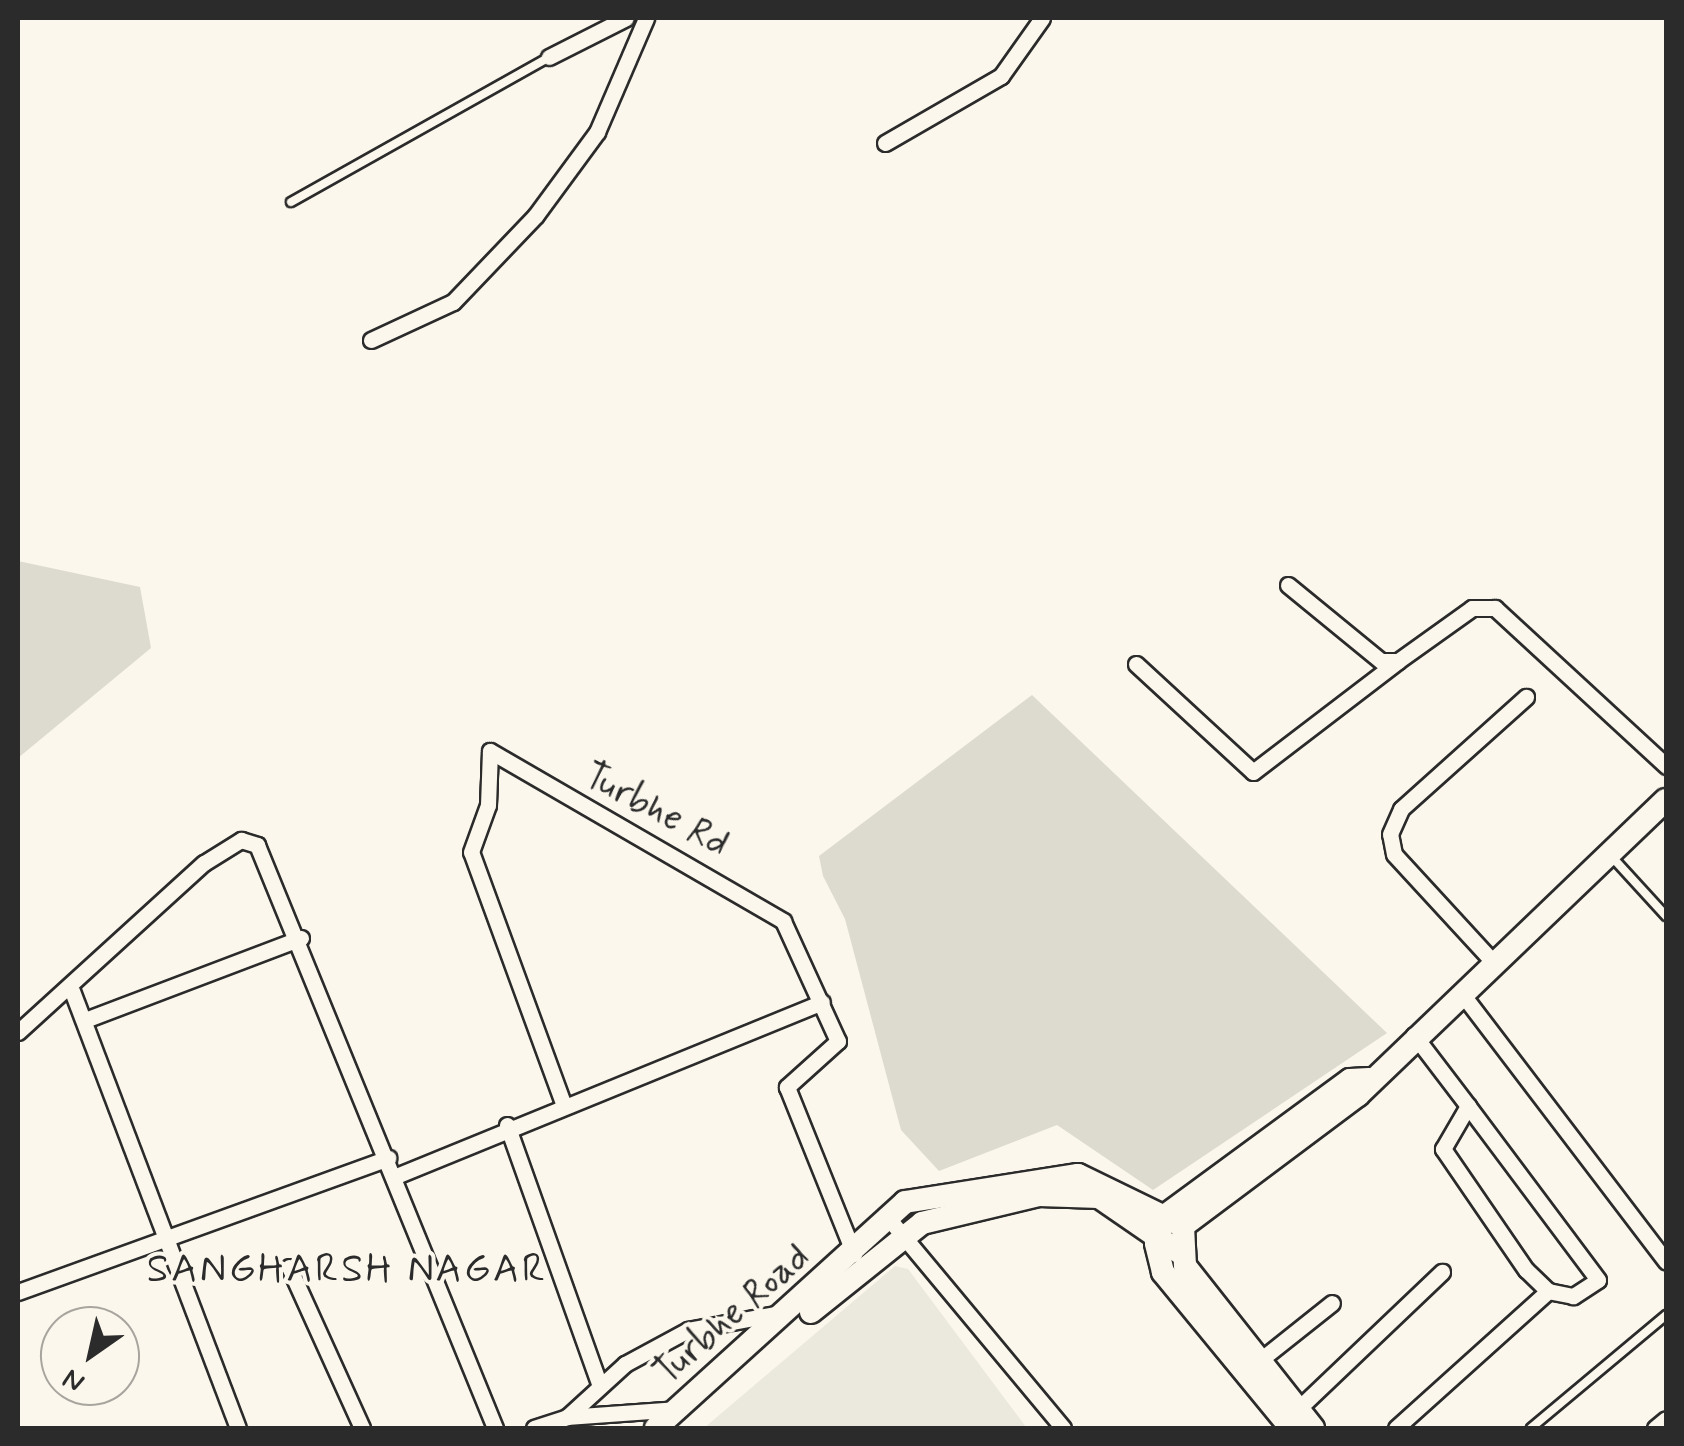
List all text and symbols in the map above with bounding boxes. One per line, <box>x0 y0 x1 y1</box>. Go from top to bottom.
street label: Turbhe Rd <box>575 753 737 867</box>
street label: Turbhe Road <box>644 1234 820 1396</box>
district label: SANGHARSH NAGAR <box>145 1246 549 1294</box>
north arrow <box>40 1306 140 1406</box>
text: N <box>56 1359 92 1400</box>

